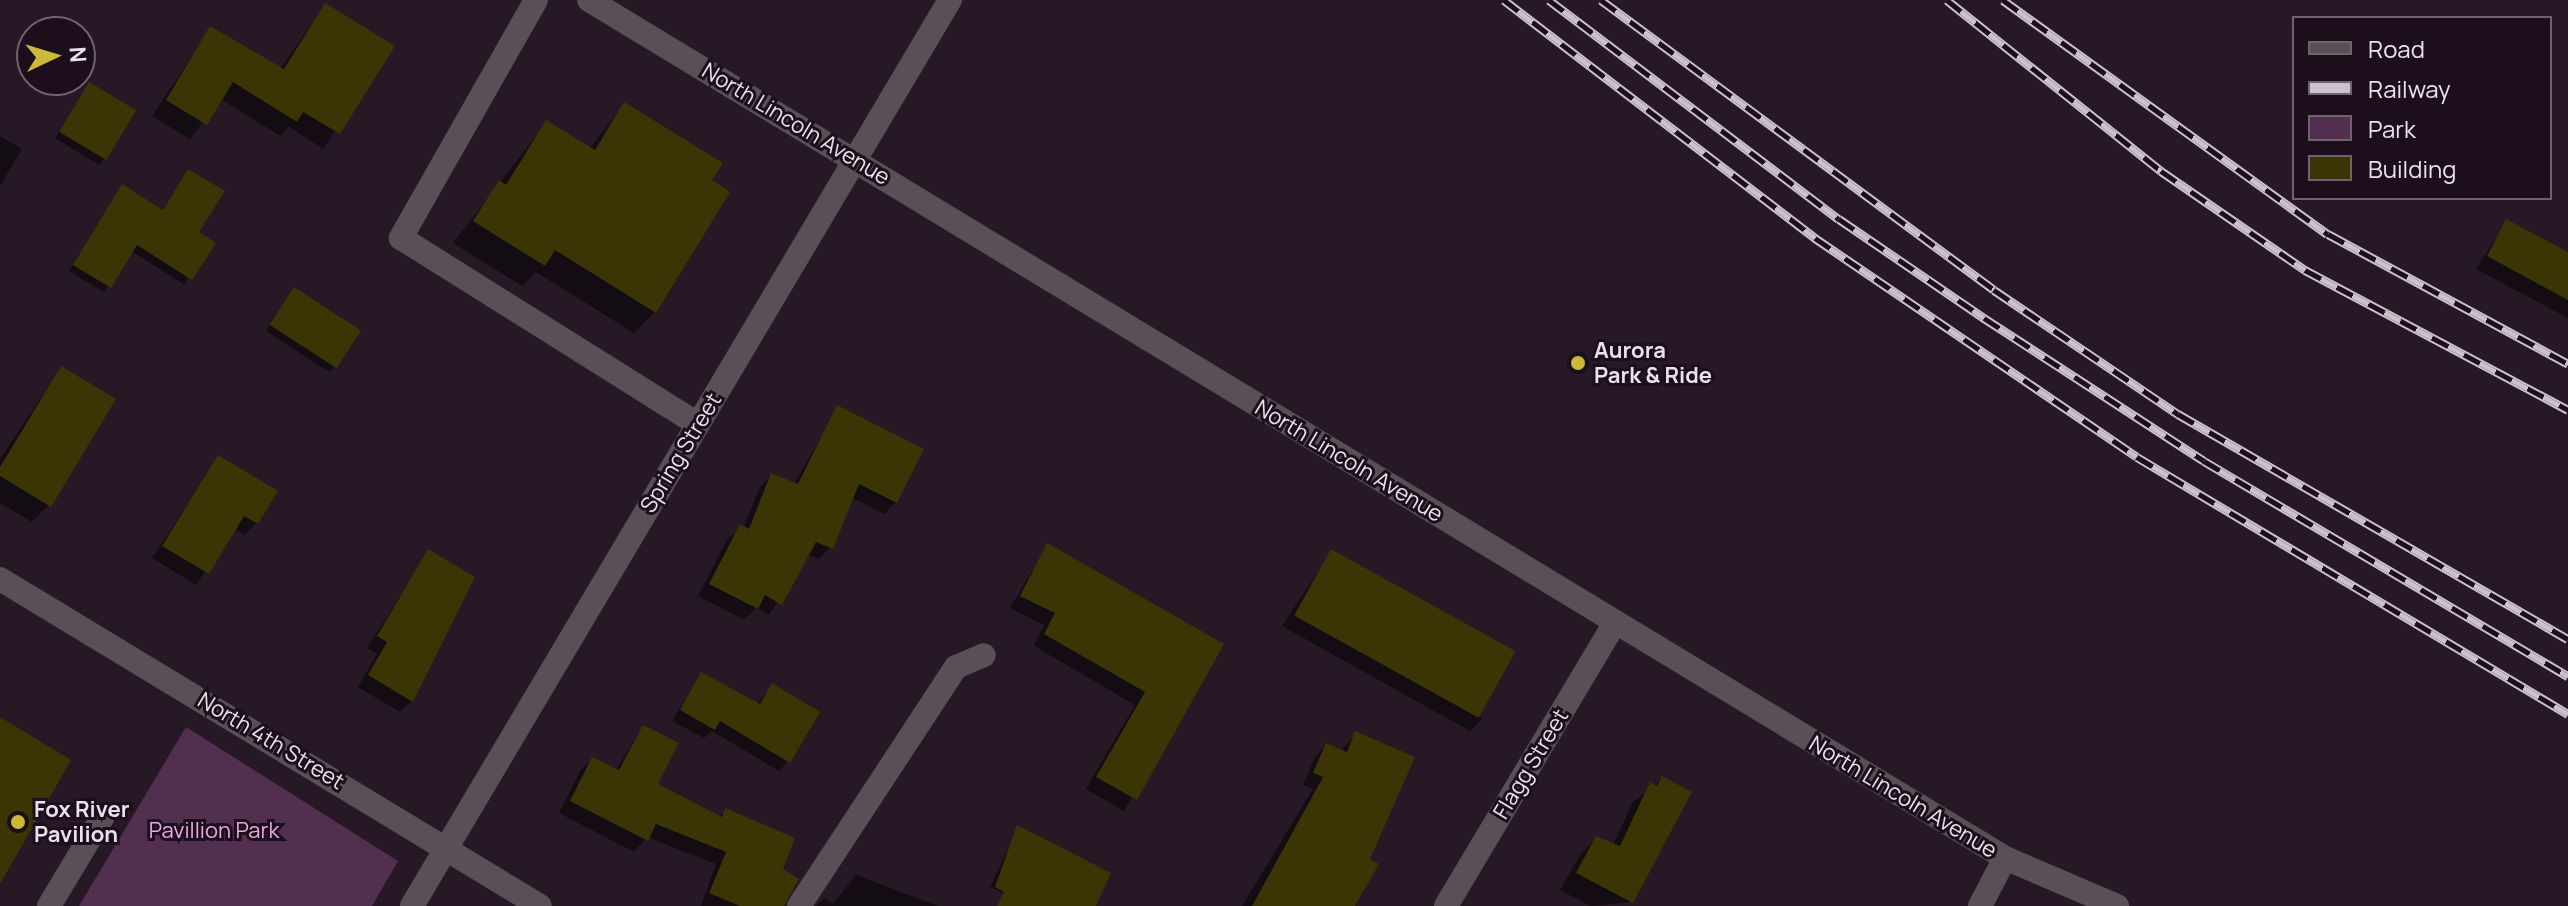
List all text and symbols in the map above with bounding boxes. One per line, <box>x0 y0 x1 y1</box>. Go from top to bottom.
north arrow <box>16 16 96 96</box>
legend <box>2292 16 2552 200</box>
text: Road <box>2368 32 2425 65</box>
text: N <box>62 46 93 63</box>
street label: North Lincoln Avenue <box>697 57 895 191</box>
text: Railway <box>2368 72 2451 105</box>
text: Park <box>2368 112 2416 145</box>
text: Building <box>2368 152 2456 185</box>
place label: Aurora Park & Ride <box>1594 337 1712 388</box>
marker: Aurora Park & Ride <box>1569 354 1587 372</box>
street label: Spring Street <box>635 388 727 518</box>
street label: North Lincoln Avenue <box>1250 394 1448 528</box>
street label: North 4th Street <box>193 687 349 795</box>
street label: Flagg Street <box>1488 704 1574 824</box>
street label: North Lincoln Avenue <box>1804 730 2002 864</box>
place label: Fox River Pavilion <box>34 796 129 848</box>
marker: Fox River Pavilion <box>9 813 27 831</box>
park label: Pavillion Park <box>149 818 279 844</box>

